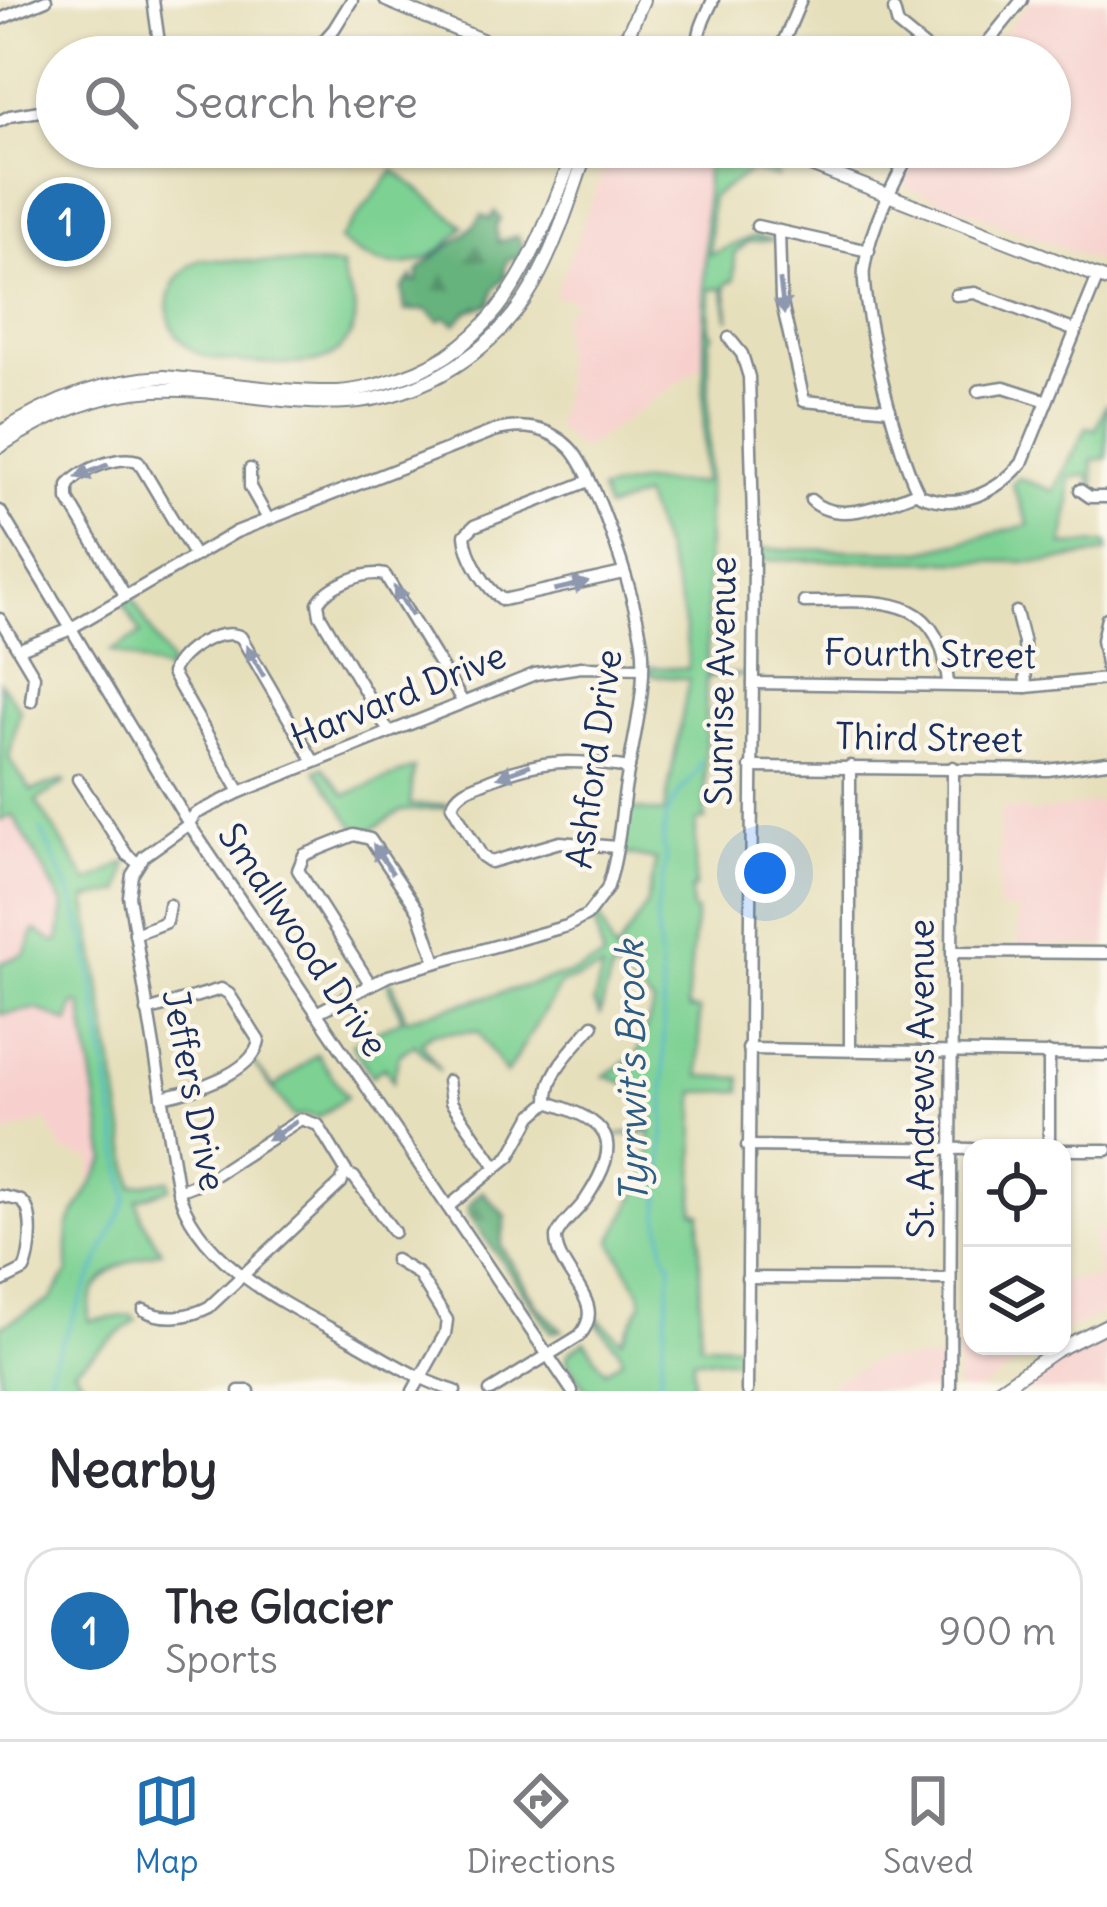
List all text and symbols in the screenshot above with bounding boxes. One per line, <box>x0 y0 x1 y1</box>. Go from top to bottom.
search box <box>36 36 1071 168</box>
icon: search <box>78 69 144 135</box>
text: Search here <box>174 74 418 130</box>
pin: 1 <box>27 177 105 267</box>
one-way arrow <box>772 279 791 316</box>
one-way arrow <box>73 462 109 481</box>
street label: Sunrise Avenue <box>696 556 746 806</box>
one-way arrow <box>553 575 591 594</box>
one-way arrow <box>393 585 415 618</box>
street label: Fourth Street <box>823 630 1037 678</box>
street label: Harvard Drive <box>284 632 512 760</box>
one-way arrow <box>246 644 267 678</box>
street label: Ashford Drive <box>556 647 632 871</box>
street label: Third Street <box>835 714 1023 762</box>
one-way arrow <box>496 763 532 781</box>
street label: Smallwood Drive <box>208 815 398 1065</box>
one-way arrow <box>373 842 395 875</box>
your location <box>735 843 795 903</box>
street label: St. Andrews Avenue <box>899 919 944 1239</box>
water label: Tyrrwit's Brook <box>605 937 659 1204</box>
street label: Jeffers Drive <box>152 985 236 1195</box>
one-way arrow <box>265 1119 298 1141</box>
map controls <box>963 1139 1071 1355</box>
button: locate <box>963 1139 1071 1247</box>
button: layers <box>963 1247 1071 1355</box>
text: Nearby <box>48 1437 217 1501</box>
text: The Glacier <box>165 1579 393 1635</box>
text: 1 <box>82 1607 98 1656</box>
text: 900 m <box>939 1607 1056 1656</box>
text: Sports <box>165 1635 278 1684</box>
tab: Map <box>134 1768 200 1882</box>
tab: Directions <box>467 1768 616 1882</box>
tab: Saved <box>883 1768 973 1882</box>

